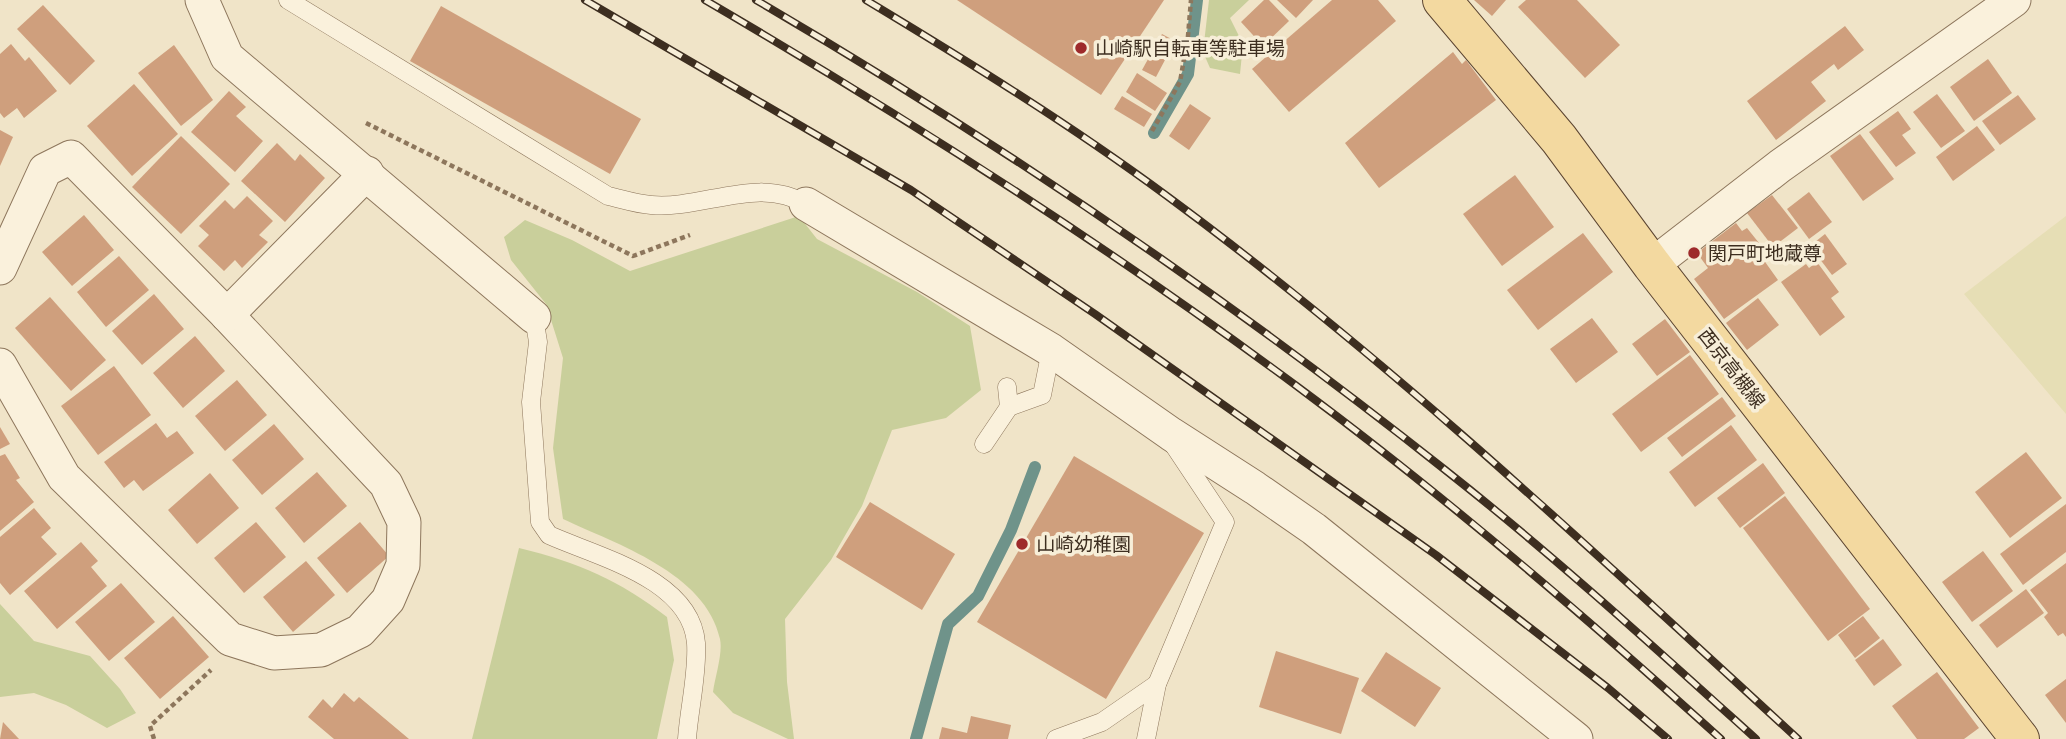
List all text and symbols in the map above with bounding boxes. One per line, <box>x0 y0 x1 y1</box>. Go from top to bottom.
place label: 山崎駅自転車等駐車場 <box>1095 36 1285 60</box>
marker: 山崎駅自転車等駐車場 <box>1073 40 1089 56</box>
place label: 関戸町地蔵尊 <box>1708 241 1822 265</box>
marker: 関戸町地蔵尊 <box>1686 245 1702 261</box>
street label: 西京高槻線 <box>1693 323 1771 413</box>
place label: 山崎幼稚園 <box>1036 532 1131 556</box>
marker: 山崎幼稚園 <box>1014 536 1030 552</box>

